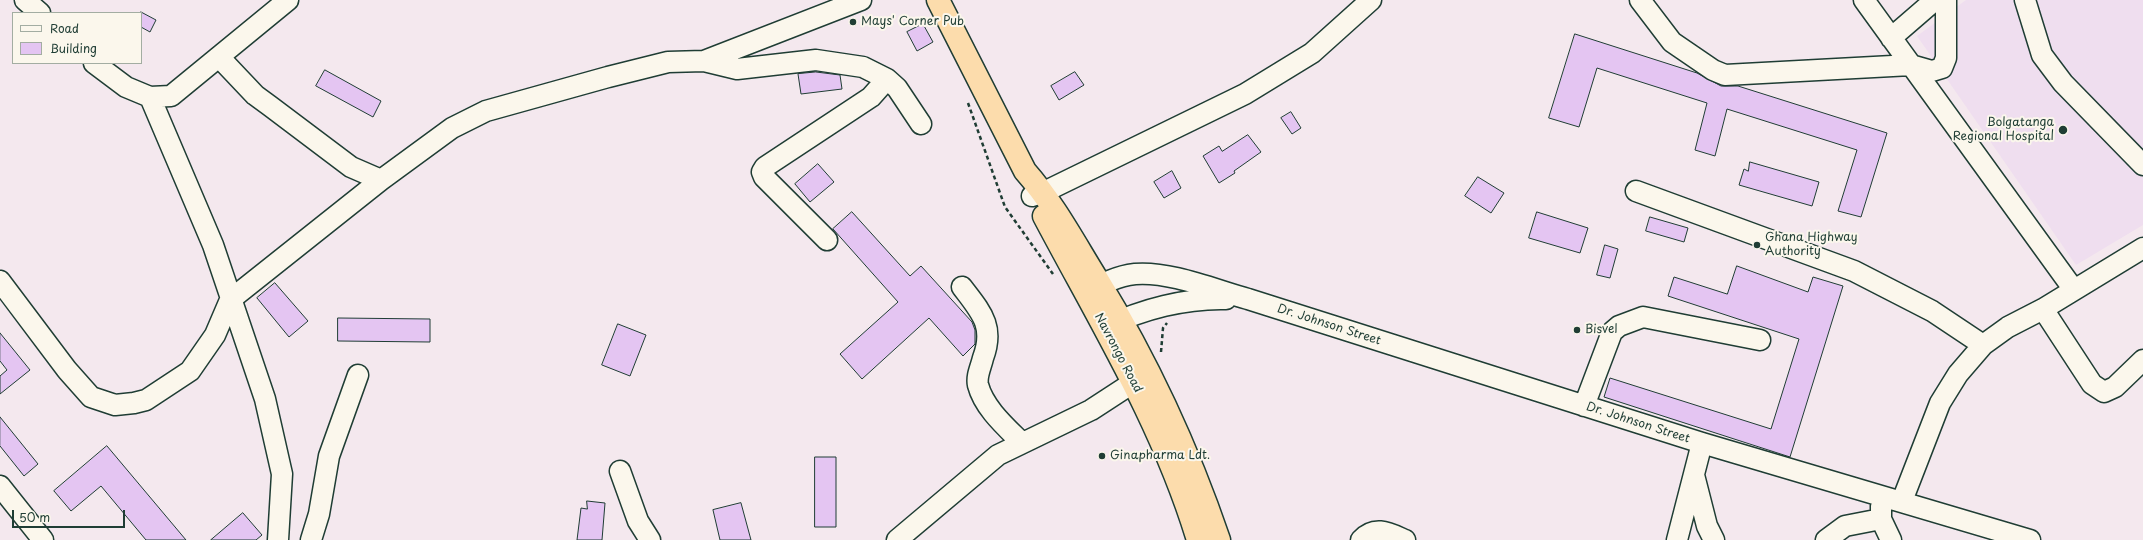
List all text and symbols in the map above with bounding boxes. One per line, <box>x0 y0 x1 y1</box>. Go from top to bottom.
legend <box>12 12 142 64</box>
place label: Mays' Corner Pub <box>861 15 964 29</box>
marker: Mays' Corner Pub <box>848 17 858 27</box>
text: Road <box>50 19 79 37</box>
text: Building <box>50 39 97 57</box>
place label: Bolgatanga Regional Hospital <box>1953 116 2054 144</box>
marker: Bolgatanga Regional Hospital <box>2057 124 2069 136</box>
place label: Ghana Highway Authority <box>1765 231 1858 259</box>
marker: Ghana Highway Authority <box>1752 240 1762 250</box>
street label: Dr. Johnson Street <box>1275 301 1383 349</box>
street label: Navrongo Road <box>1091 311 1145 395</box>
place label: Bisvel <box>1585 323 1618 337</box>
marker: Bisvel <box>1572 325 1582 335</box>
street label: Dr. Johnson Street <box>1584 399 1692 447</box>
place label: Ginapharma Ldt. <box>1110 449 1210 463</box>
marker: Ginapharma Ldt. <box>1097 451 1107 461</box>
scale bar <box>14 502 127 528</box>
text: 50 m <box>19 508 50 526</box>

